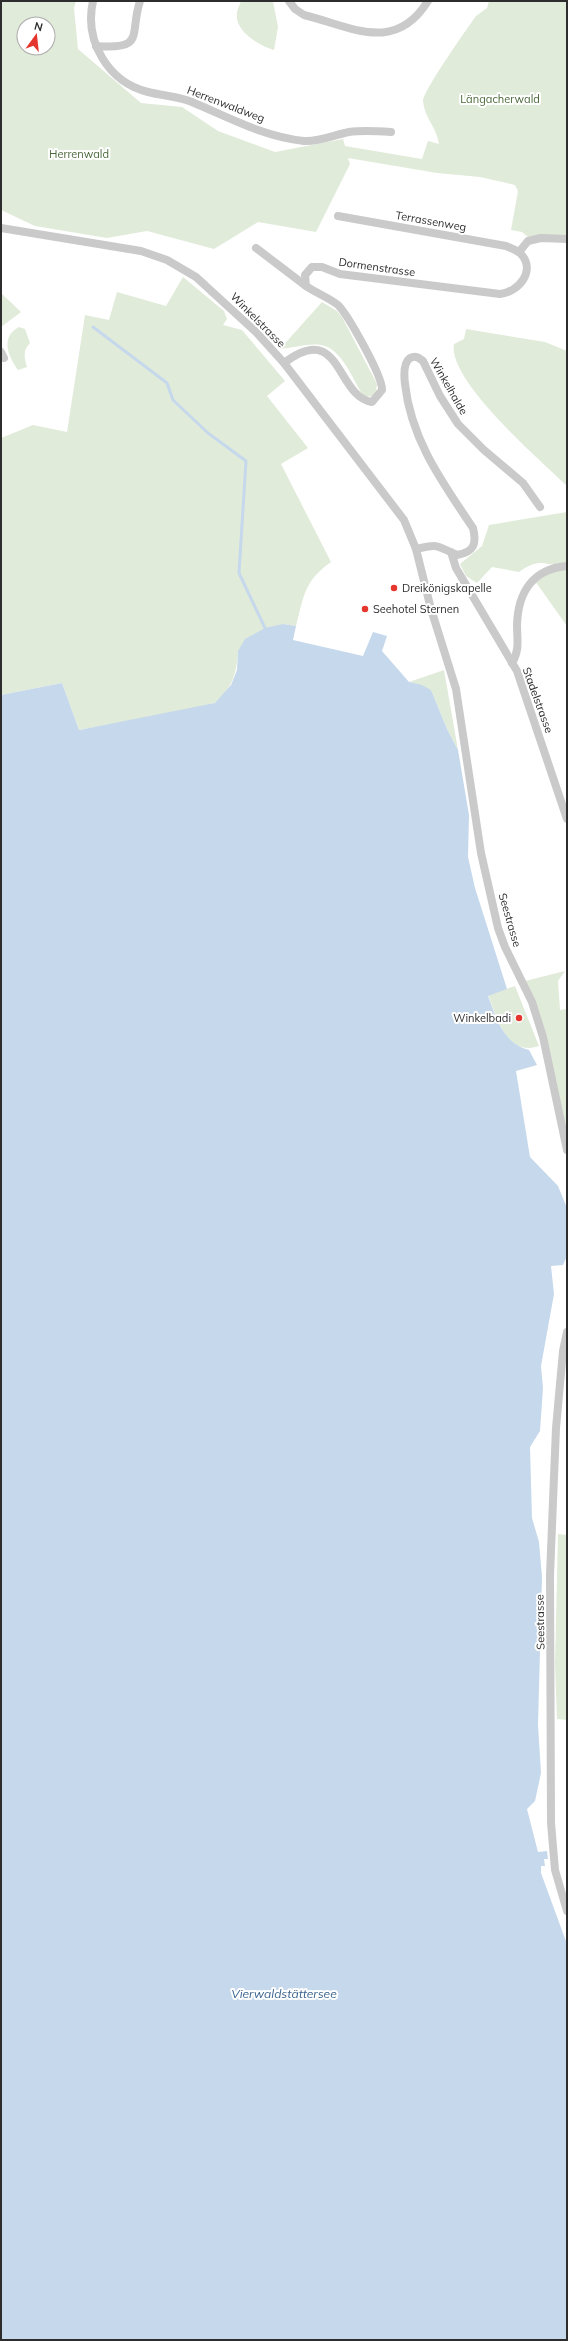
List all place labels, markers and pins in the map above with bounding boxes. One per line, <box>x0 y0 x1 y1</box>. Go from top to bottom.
place label: Dreikönigskapelle <box>402 581 492 595</box>
marker: Dreikönigskapelle <box>389 583 399 593</box>
place label: Seehotel Sternen <box>373 602 459 616</box>
marker: Seehotel Sternen <box>360 604 370 614</box>
place label: Winkelbadi <box>453 1011 511 1025</box>
marker: Winkelbadi <box>514 1013 524 1023</box>

